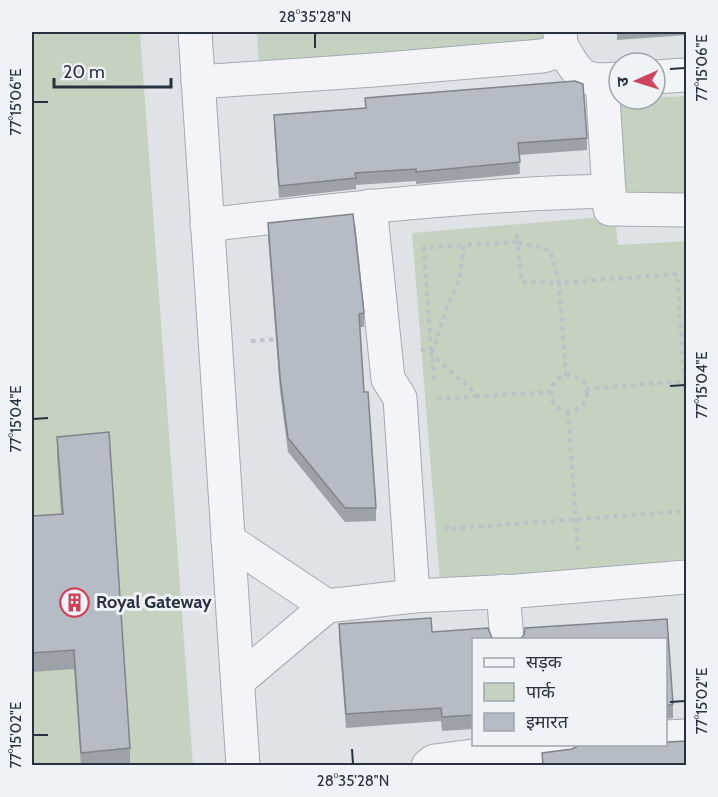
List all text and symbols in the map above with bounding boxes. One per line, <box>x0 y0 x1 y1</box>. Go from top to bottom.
text: 28°35'28"N <box>279 8 351 26</box>
text: 77°15'06"E <box>693 34 711 102</box>
scale bar <box>54 51 171 89</box>
north arrow <box>607 51 667 111</box>
text: 20 m <box>63 61 105 83</box>
text: 77°15'06"E <box>7 68 25 136</box>
text: उ <box>613 76 632 87</box>
text: 77°15'04"E <box>693 351 711 419</box>
text: 77°15'04"E <box>7 385 25 453</box>
building icon: Royal Gateway <box>59 586 91 618</box>
place label: Royal Gateway <box>96 591 212 613</box>
legend <box>472 638 667 746</box>
text: सड़क <box>526 651 563 673</box>
text: 77°15'02"E <box>693 668 711 734</box>
text: पार्क <box>526 681 556 703</box>
text: 77°15'02"E <box>7 702 25 768</box>
text: इमारत <box>526 711 569 733</box>
text: 28°35'28"N <box>317 772 389 790</box>

